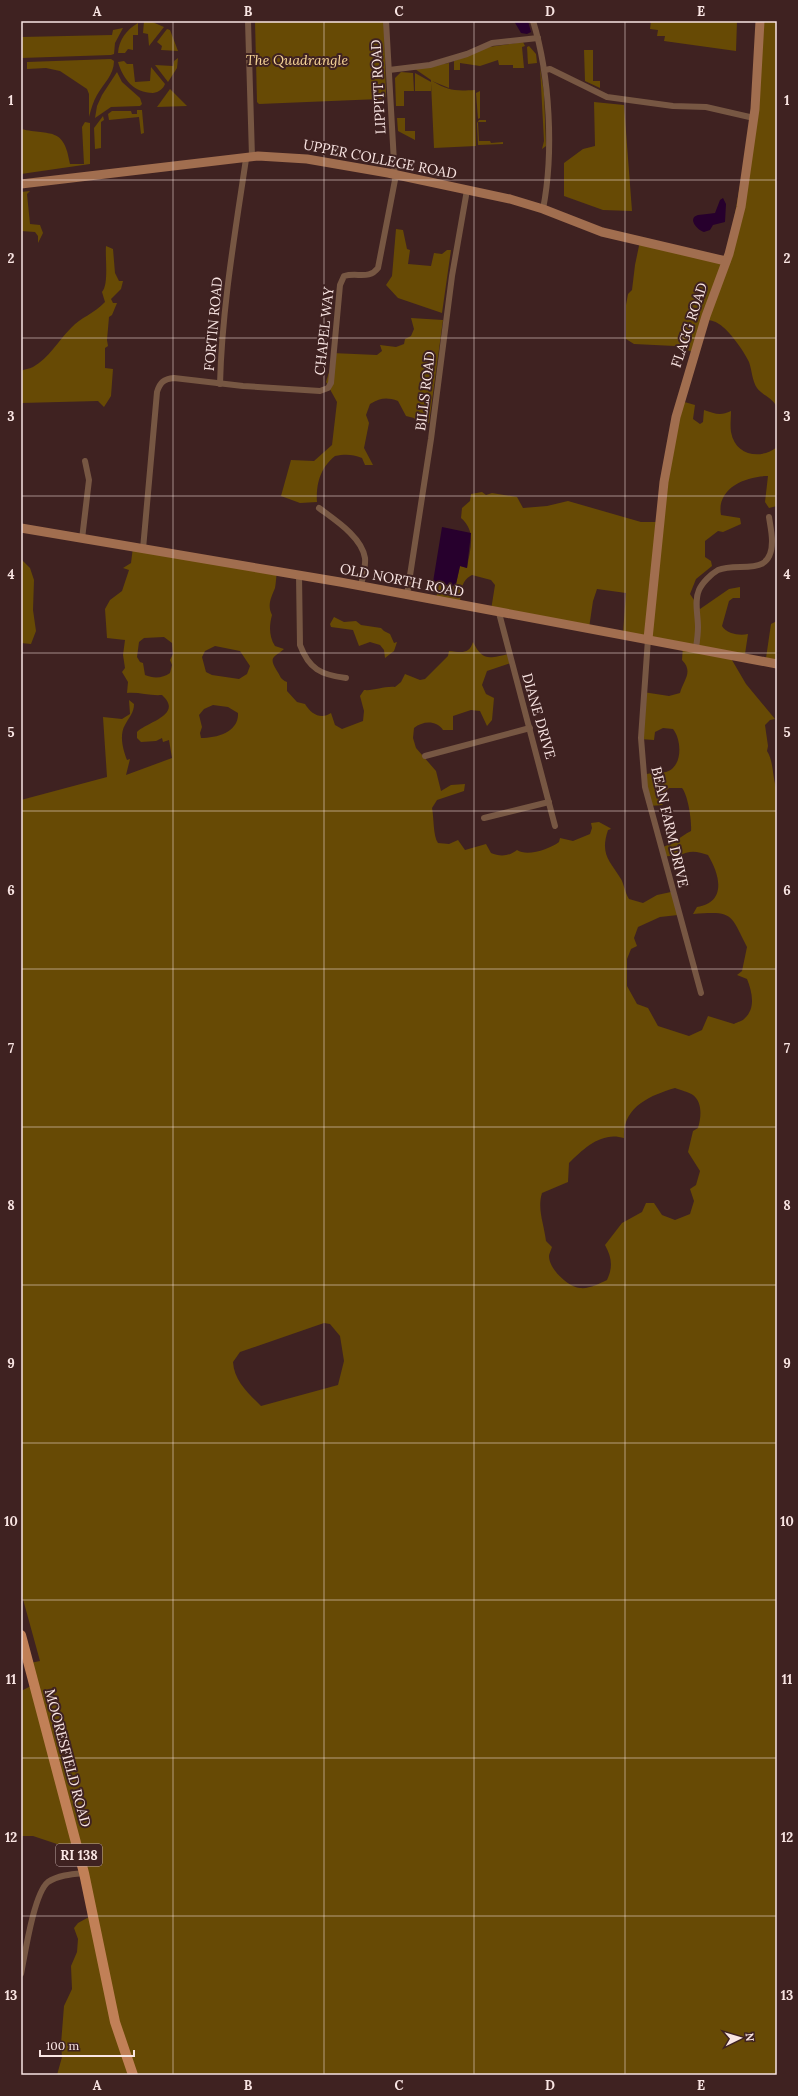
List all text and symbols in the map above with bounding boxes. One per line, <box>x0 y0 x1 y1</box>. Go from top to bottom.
text: A <box>93 3 102 20</box>
text: B <box>244 3 253 20</box>
text: C <box>395 3 404 20</box>
text: D <box>545 3 555 20</box>
text: E <box>697 3 705 20</box>
street label: LIPPITT ROAD <box>367 39 389 135</box>
park label: The Quadrangle <box>246 51 349 69</box>
text: 1 <box>8 92 14 109</box>
text: 1 <box>784 92 790 109</box>
street label: UPPER COLLEGE ROAD <box>302 135 458 183</box>
text: 2 <box>8 250 15 267</box>
text: 2 <box>784 250 791 267</box>
street label: FORTIN ROAD <box>200 276 226 372</box>
street label: FLAGG ROAD <box>667 280 711 370</box>
street label: CHAPEL WAY <box>310 285 338 376</box>
street label: BILLS ROAD <box>411 350 439 432</box>
text: 3 <box>7 408 15 425</box>
text: 3 <box>783 408 791 425</box>
street label: OLD NORTH ROAD <box>338 559 466 601</box>
text: 4 <box>7 566 15 583</box>
text: 4 <box>783 566 791 583</box>
street label: DIANE DRIVE <box>518 671 560 761</box>
text: 5 <box>7 724 15 741</box>
text: 5 <box>783 724 791 741</box>
street label: BEAN FARM DRIVE <box>647 765 693 889</box>
text: 6 <box>7 882 15 899</box>
text: 6 <box>783 882 791 899</box>
text: 7 <box>8 1040 14 1057</box>
text: 7 <box>784 1040 790 1057</box>
text: 8 <box>7 1197 15 1214</box>
text: 8 <box>783 1197 791 1214</box>
text: 9 <box>7 1355 15 1372</box>
text: 9 <box>783 1355 791 1372</box>
text: 10 <box>4 1513 18 1530</box>
text: 10 <box>780 1513 794 1530</box>
text: 11 <box>6 1671 16 1688</box>
text: 11 <box>782 1671 792 1688</box>
street label: MOORESFIELD ROAD <box>41 1687 95 1829</box>
text: 12 <box>5 1829 17 1846</box>
text: 12 <box>781 1829 793 1846</box>
road number: RI 138 <box>56 1844 102 1866</box>
text: 13 <box>5 1987 17 2004</box>
text: 13 <box>781 1987 793 2004</box>
north arrow <box>720 2018 760 2058</box>
scale bar <box>40 2032 134 2058</box>
text: N <box>743 2032 757 2042</box>
text: 100 m <box>46 2038 79 2053</box>
text: A <box>93 2077 102 2094</box>
text: B <box>244 2077 253 2094</box>
text: C <box>395 2077 404 2094</box>
text: D <box>545 2077 555 2094</box>
text: E <box>697 2077 705 2094</box>

